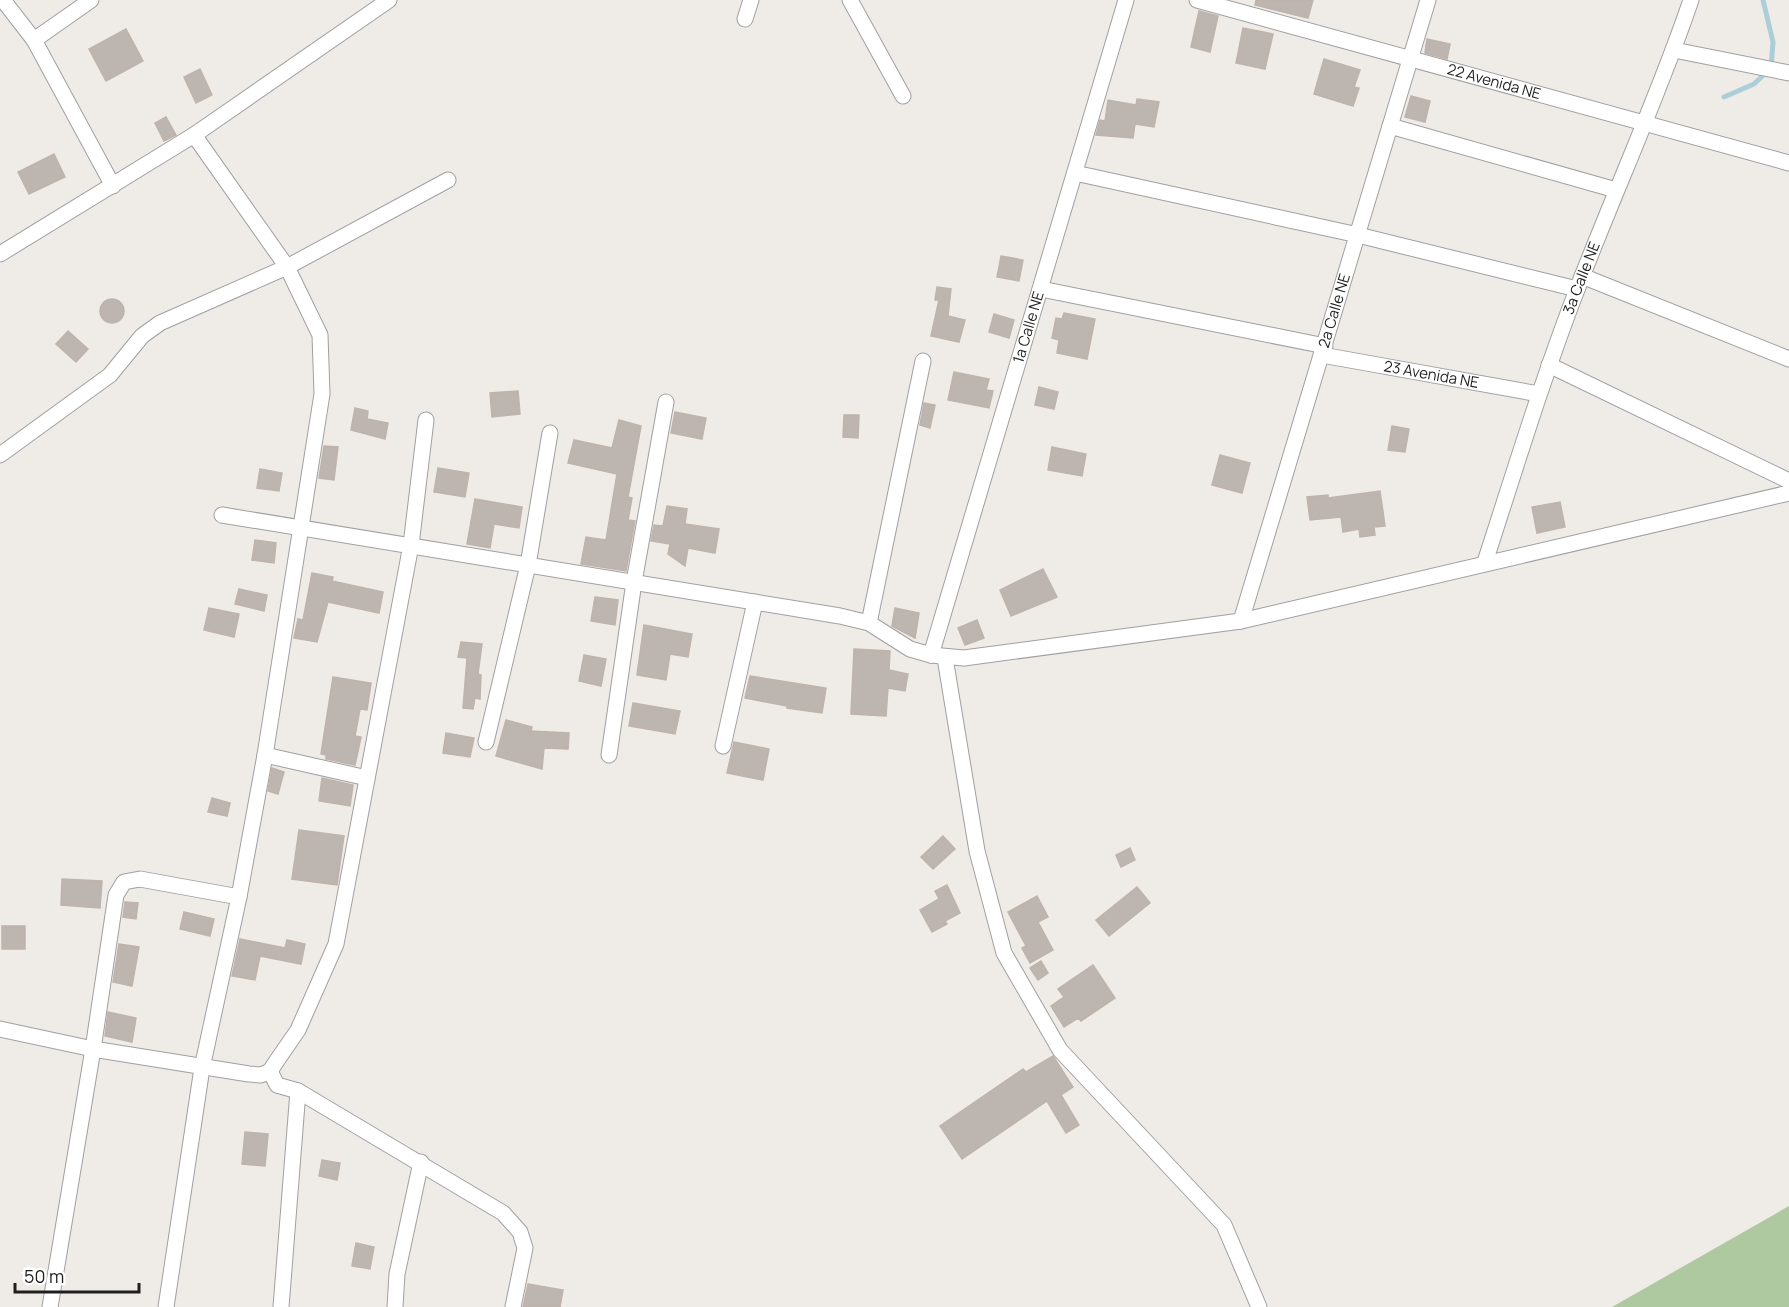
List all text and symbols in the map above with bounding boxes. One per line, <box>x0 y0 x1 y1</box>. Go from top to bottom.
street label: 22 Avenida NE <box>1445 58 1543 104</box>
street label: 3a Calle NE <box>1558 238 1605 317</box>
street label: 2a Calle NE <box>1313 271 1355 350</box>
street label: 1a Calle NE <box>1007 289 1049 366</box>
street label: 23 Avenida NE <box>1382 355 1481 393</box>
scale bar <box>15 1256 140 1294</box>
text: 50 m <box>24 1264 64 1288</box>

